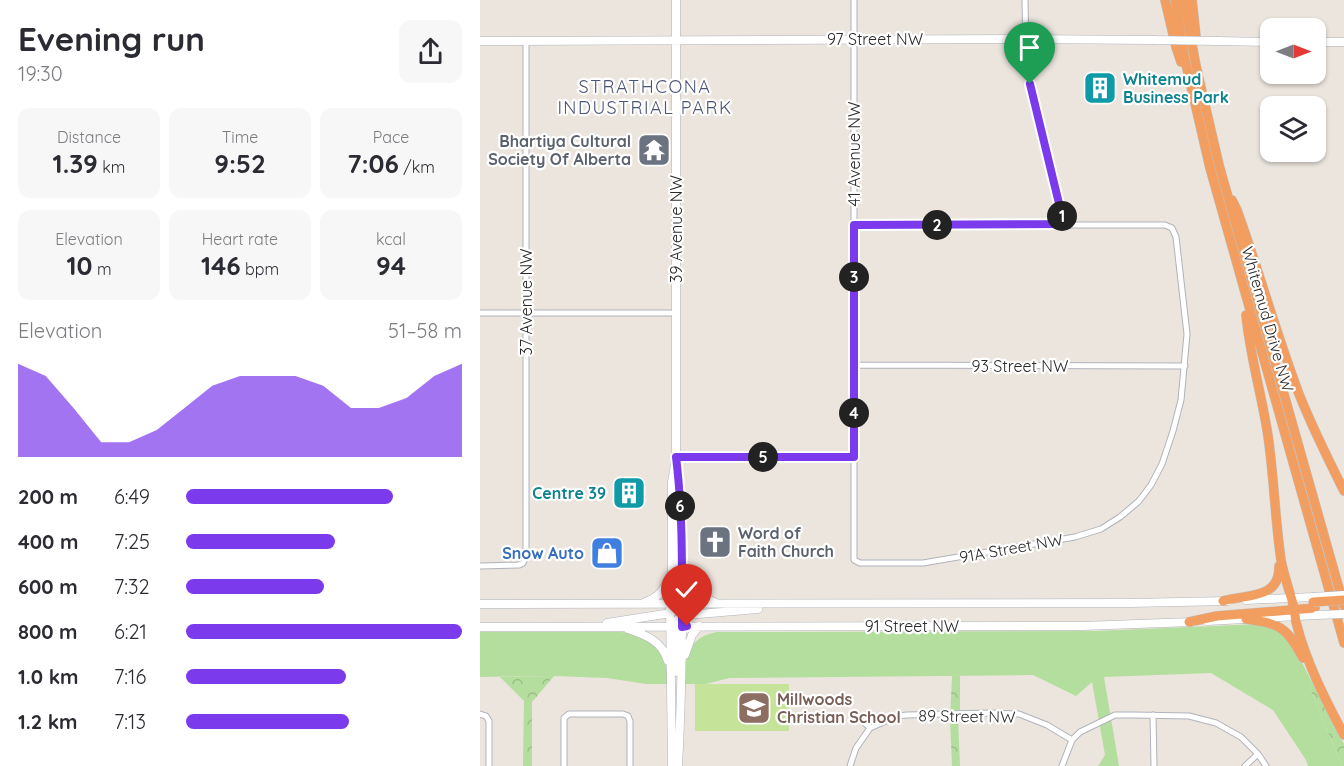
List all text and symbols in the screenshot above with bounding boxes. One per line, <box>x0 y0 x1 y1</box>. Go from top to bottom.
text: Evening run <box>18 18 205 59</box>
north arrow <box>1260 18 1326 84</box>
map controls <box>1260 18 1326 162</box>
button: share <box>399 20 462 83</box>
pin <box>1004 22 1055 84</box>
street label: 97 Street NW <box>827 29 923 49</box>
icon: arrive <box>1013 31 1046 64</box>
text: 19:30 <box>18 61 63 86</box>
place label: Whitemud Business Park <box>1123 69 1229 107</box>
building icon: Whitemud Business Park <box>1082 70 1118 106</box>
district label: STRATHCONA INDUSTRIAL PARK <box>557 75 733 119</box>
button: layers <box>1260 96 1326 162</box>
street label: 41 Avenue NW <box>844 102 864 206</box>
text: Distance <box>57 127 121 147</box>
text: Time <box>222 127 258 147</box>
text: Pace <box>373 127 409 147</box>
place label: Bhartiya Cultural Society Of Alberta <box>488 131 631 169</box>
temple icon: Bhartiya Cultural Society Of Alberta <box>636 132 672 168</box>
text: 1.39 <box>53 147 98 180</box>
text: 9:52 <box>214 147 266 180</box>
text: 7:06 <box>347 147 399 180</box>
text: km <box>98 157 125 177</box>
text: /km <box>399 157 435 177</box>
street label: 39 Avenue NW <box>666 175 686 283</box>
pin: 1 <box>1047 201 1077 231</box>
text: 1 <box>1059 206 1065 226</box>
pin: 2 <box>922 210 952 240</box>
text: 2 <box>932 215 942 235</box>
text: Elevation <box>55 229 123 249</box>
text: Heart rate <box>202 229 278 249</box>
text: kcal <box>376 229 406 249</box>
street label: Whitemud Drive NW <box>1238 244 1298 394</box>
street label: 37 Avenue NW <box>516 248 536 356</box>
text: 10 <box>66 249 93 282</box>
text: 146 <box>201 249 241 282</box>
text: 94 <box>376 249 406 282</box>
text: m <box>93 259 112 279</box>
text: bpm <box>241 259 279 279</box>
pin: 3 <box>839 262 869 292</box>
text: 3 <box>850 267 858 287</box>
text: Elevation <box>18 318 102 343</box>
text: 51–58 m <box>388 318 462 343</box>
street label: 93 Street NW <box>972 356 1068 376</box>
pin: 4 <box>839 398 869 428</box>
text: 4 <box>849 403 859 423</box>
pin: 5 <box>748 442 778 472</box>
text: 5 <box>758 447 768 467</box>
building icon: Centre 39 <box>611 475 647 511</box>
place label: Centre 39 <box>532 483 606 503</box>
text: 200 m <box>18 484 78 509</box>
text: 6:49 <box>114 484 150 509</box>
pin: 6 <box>665 491 695 521</box>
text: 6 <box>676 496 684 516</box>
place label: Word of Faith Church <box>738 523 834 561</box>
church icon: Word of Faith Church <box>697 524 733 560</box>
text: 400 m <box>18 529 78 554</box>
text: 7:25 <box>114 529 150 554</box>
street label: 91A Street NW <box>958 529 1064 567</box>
shop icon: Snow Auto <box>589 535 625 571</box>
place label: Snow Auto <box>502 543 584 563</box>
pin <box>661 564 712 626</box>
icon: check <box>670 573 703 606</box>
text: 600 m <box>18 574 78 599</box>
text: 7:32 <box>114 574 150 599</box>
street label: 91 Street NW <box>865 616 959 636</box>
text: 800 m <box>18 619 78 644</box>
text: 6:21 <box>114 619 147 644</box>
text: 1.0 km <box>18 664 78 689</box>
text: 7:16 <box>114 664 146 689</box>
place label: Millwoods Christian School <box>777 689 901 727</box>
school or university icon: Millwoods Christian School <box>736 690 772 726</box>
street label: 89 Street NW <box>918 705 1016 727</box>
text: 1.2 km <box>18 709 78 734</box>
text: 7:13 <box>114 709 146 734</box>

